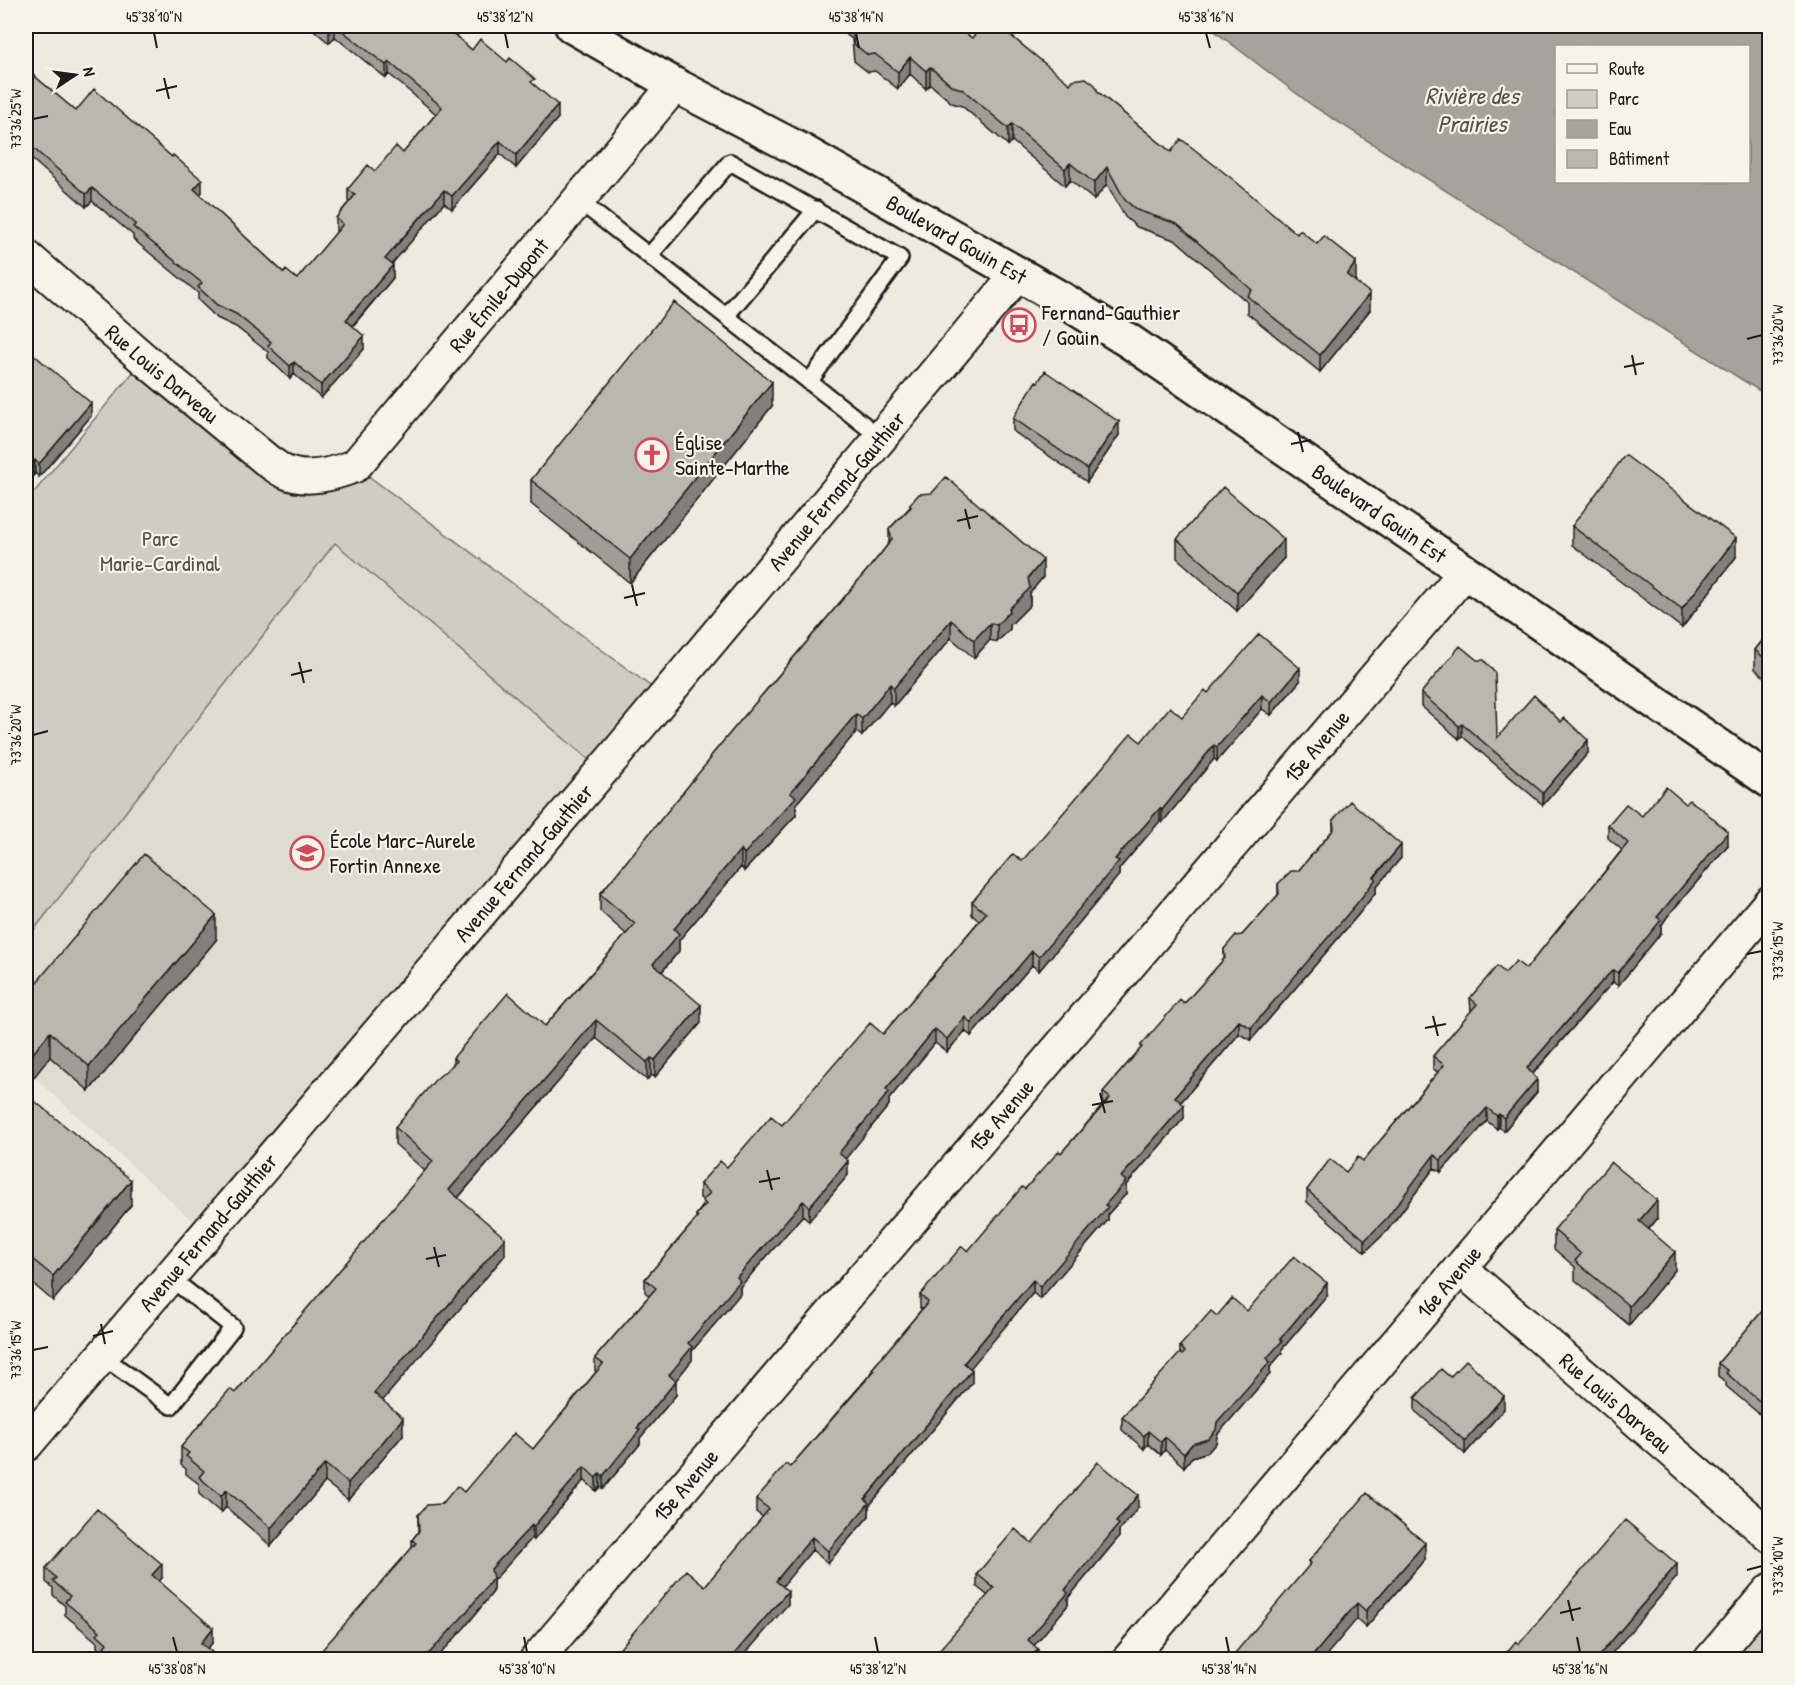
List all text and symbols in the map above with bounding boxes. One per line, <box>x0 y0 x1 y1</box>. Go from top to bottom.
text: 45°38'10"N <box>126 6 182 27</box>
text: 45°38'12"N <box>477 6 533 27</box>
text: 45°38'14"N <box>829 6 883 27</box>
text: 45°38'16"N <box>1178 6 1234 27</box>
north arrow <box>45 45 105 105</box>
legend <box>1555 45 1750 183</box>
text: Route <box>1609 56 1645 81</box>
text: N <box>78 65 101 79</box>
water label: Rivière des Prairies <box>1425 79 1521 139</box>
text: Parc <box>1609 86 1639 111</box>
text: 73°36'25"W <box>5 88 26 149</box>
text: Eau <box>1609 116 1631 141</box>
text: Bâtiment <box>1609 146 1670 171</box>
street label: Boulevard Gouin Est <box>881 187 1033 291</box>
street label: Rue Émile-Dupont <box>442 231 556 358</box>
place label: Fernand-Gauthier / Gouin <box>1041 297 1181 352</box>
text: 73°36'20"W <box>1767 304 1788 365</box>
bus stop icon: Fernand-Gauthier / Gouin <box>1001 307 1037 343</box>
street label: Rue Louis Darveau <box>99 317 226 430</box>
street label: Avenue Fernand-Gauthier <box>761 404 912 577</box>
place label: Église Sainte-Marthe <box>675 427 790 482</box>
church icon: Église Sainte-Marthe <box>634 437 670 473</box>
street label: Boulevard Gouin Est <box>1306 456 1453 570</box>
park label: Parc Marie-Cardinal <box>100 523 220 578</box>
street label: 15e Avenue <box>1277 703 1356 789</box>
text: 73°36'20"W <box>5 704 26 765</box>
street label: Avenue Fernand-Gauthier <box>447 777 600 948</box>
place label: École Marc-Aurele Fortin Annexe <box>329 825 476 880</box>
school or university icon: École Marc-Aurele Fortin Annexe <box>289 835 325 871</box>
text: 73°36'15"W <box>1767 921 1788 980</box>
street label: 15e Avenue <box>961 1072 1041 1158</box>
street label: Avenue Fernand-Gauthier <box>132 1146 284 1318</box>
street label: 16e Avenue <box>1409 1239 1488 1324</box>
text: 73°36'15"W <box>5 1320 26 1379</box>
street label: Rue Louis Darveau <box>1553 1346 1679 1460</box>
street label: 15e Avenue <box>646 1442 725 1528</box>
text: 73°36'10"W <box>1767 1536 1788 1595</box>
text: 45°38'08"N <box>149 1658 205 1679</box>
text: 45°38'10"N <box>499 1658 555 1679</box>
text: 45°38'12"N <box>850 1658 906 1679</box>
text: 45°38'14"N <box>1202 1658 1256 1679</box>
text: 45°38'16"N <box>1552 1658 1608 1679</box>

